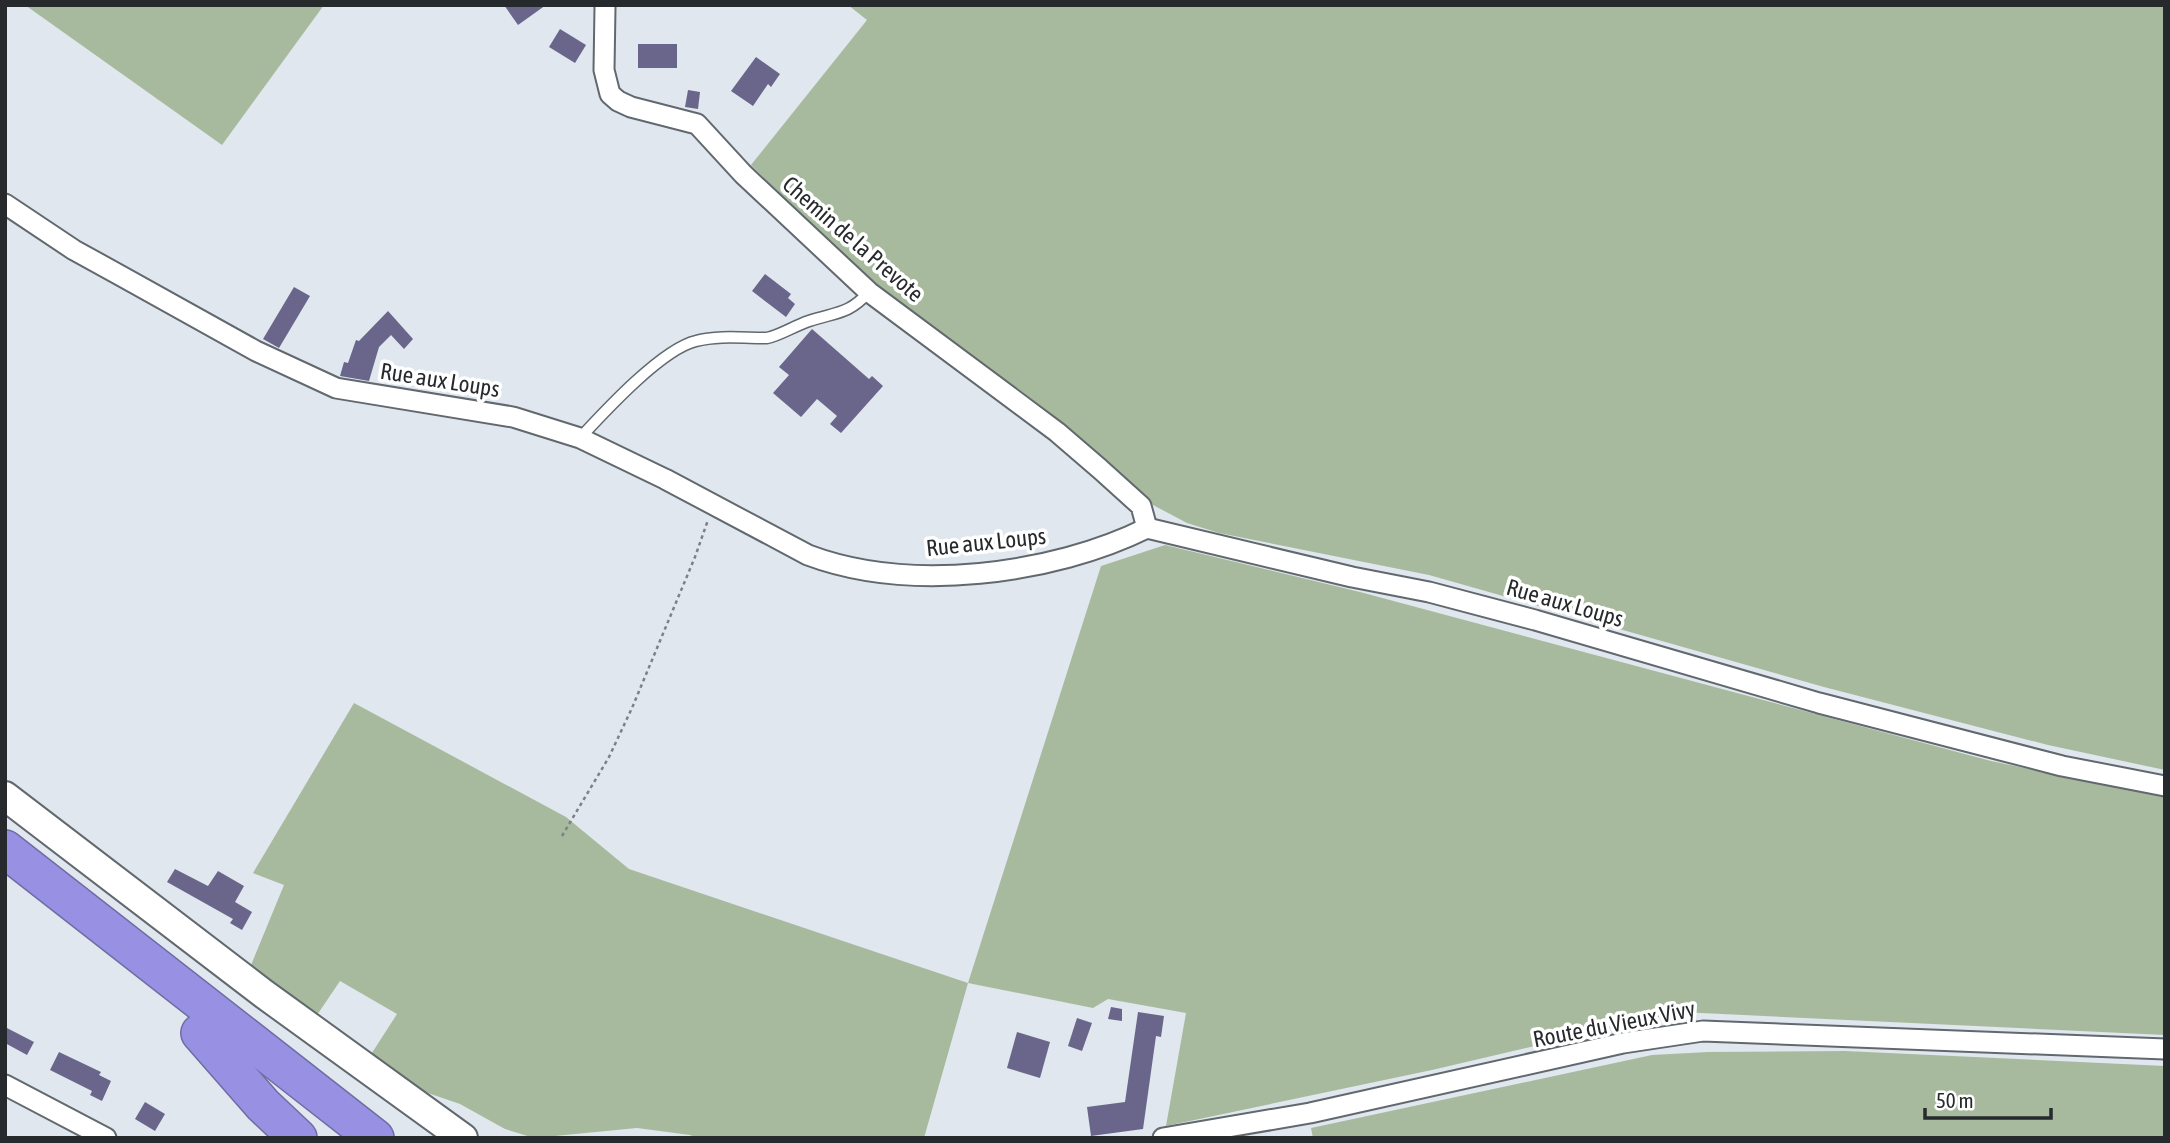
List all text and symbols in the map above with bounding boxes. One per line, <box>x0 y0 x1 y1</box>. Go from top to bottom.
street label: Chemin de la Prevote <box>777 171 929 307</box>
street label: Rue aux Loups <box>379 358 501 402</box>
street label: Rue aux Loups <box>925 523 1047 561</box>
street label: Rue aux Loups <box>1504 574 1626 632</box>
street label: Route du Vieux Vivy <box>1531 996 1697 1052</box>
scale bar <box>1925 1076 2051 1120</box>
text: 50 m <box>1936 1088 1974 1112</box>

